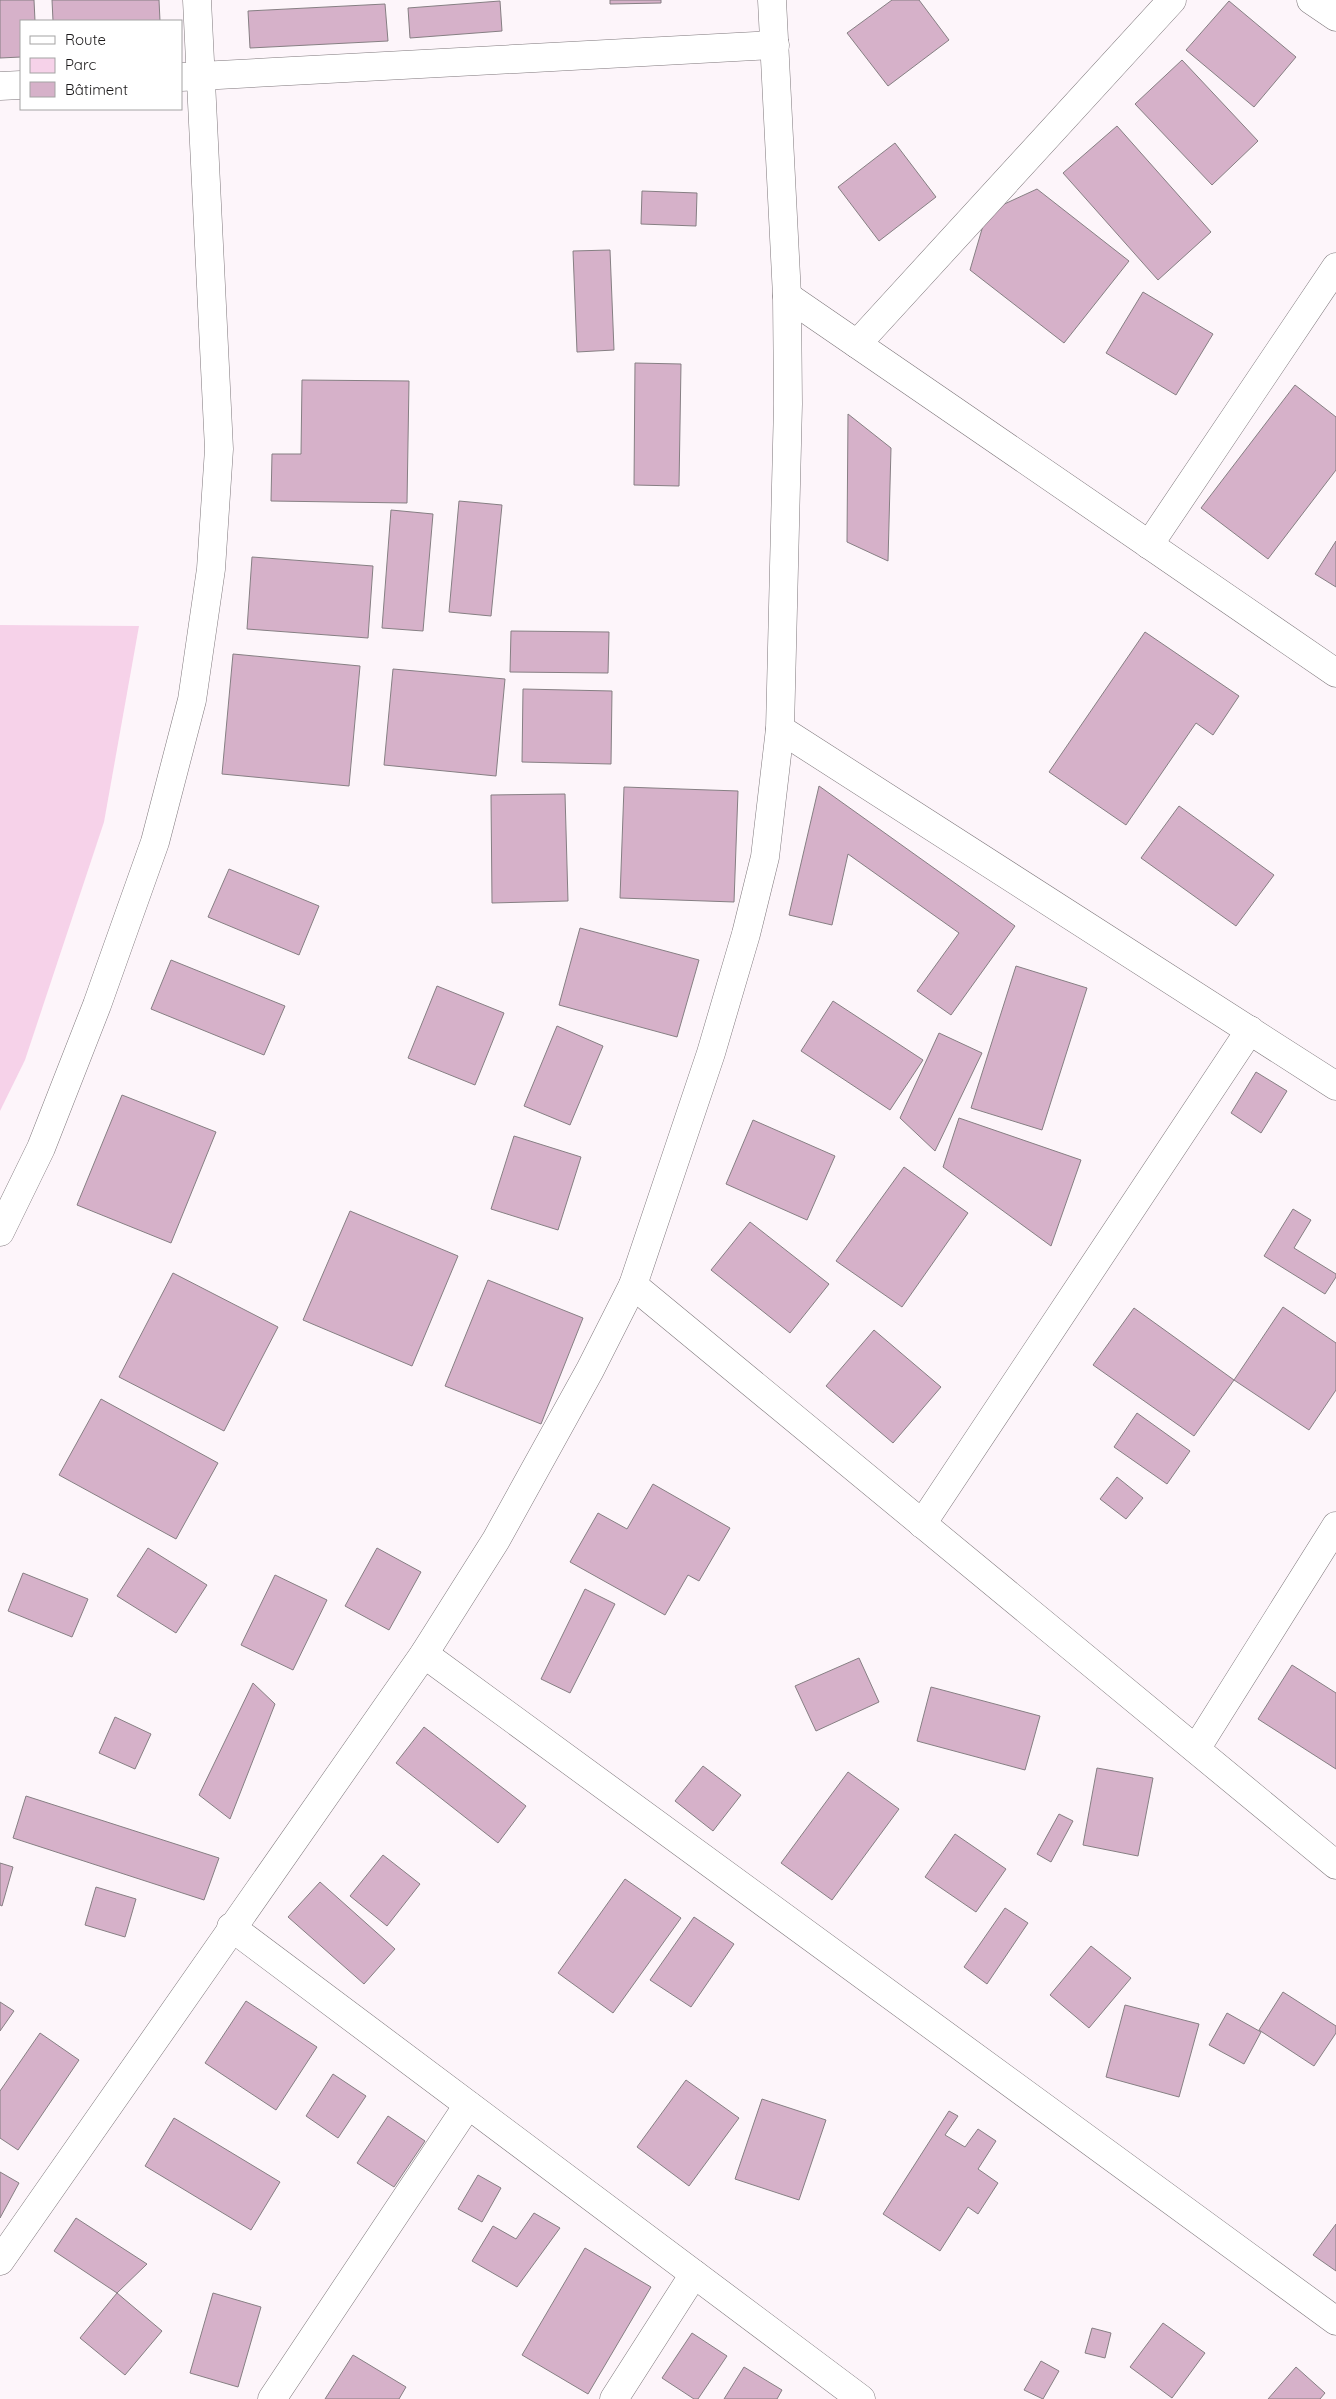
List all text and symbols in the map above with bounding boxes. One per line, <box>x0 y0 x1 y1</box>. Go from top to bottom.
legend <box>20 20 182 110</box>
text: Route <box>65 30 106 49</box>
text: Parc <box>65 55 96 74</box>
text: Bâtiment <box>65 80 128 99</box>

